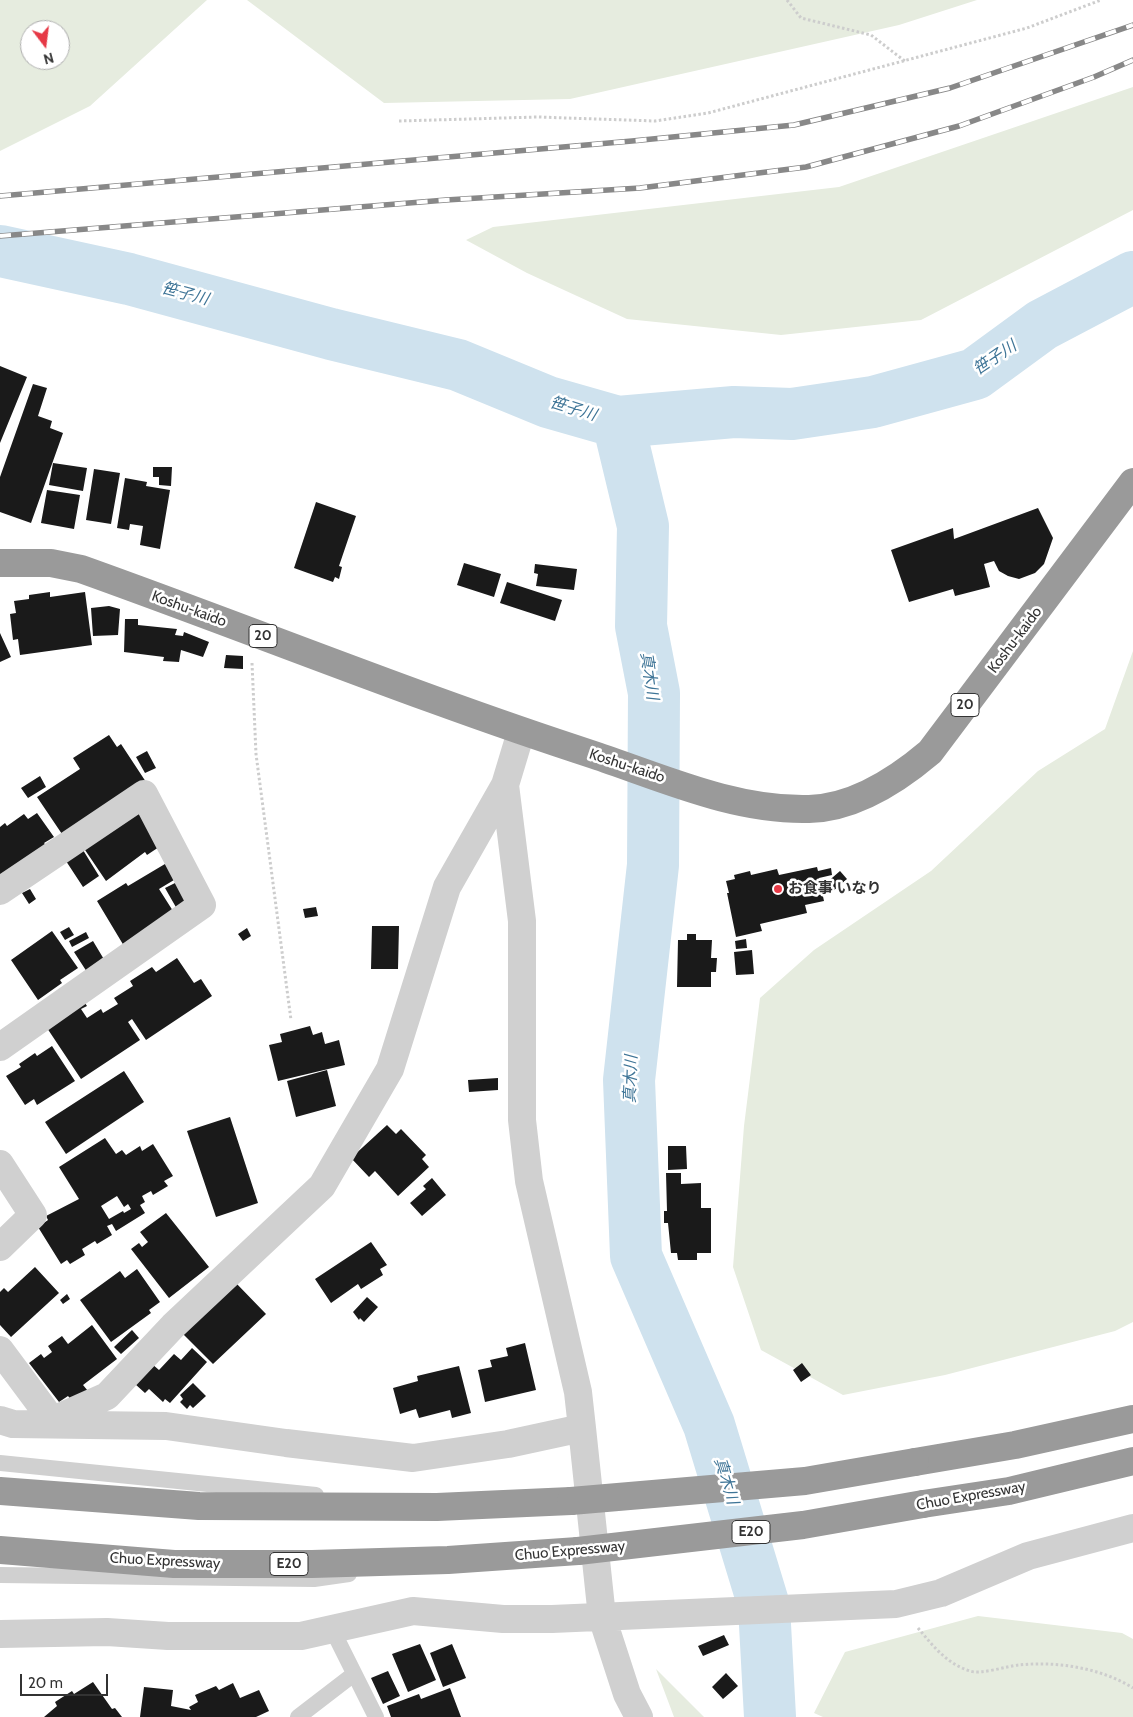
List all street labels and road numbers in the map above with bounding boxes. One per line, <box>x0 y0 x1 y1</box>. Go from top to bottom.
street label: Koshu-kaido <box>149 587 229 631</box>
street label: Koshu-kaido <box>984 603 1046 677</box>
road number: 20 <box>249 624 277 648</box>
road number: 20 <box>951 694 979 716</box>
street label: Koshu-kaido <box>587 745 667 787</box>
street label: Chuo Expressway <box>915 1478 1027 1514</box>
road number: E20 <box>732 1520 770 1544</box>
street label: Chuo Expressway <box>514 1537 626 1565</box>
street label: Chuo Expressway <box>109 1549 221 1573</box>
road number: E20 <box>270 1552 308 1576</box>

